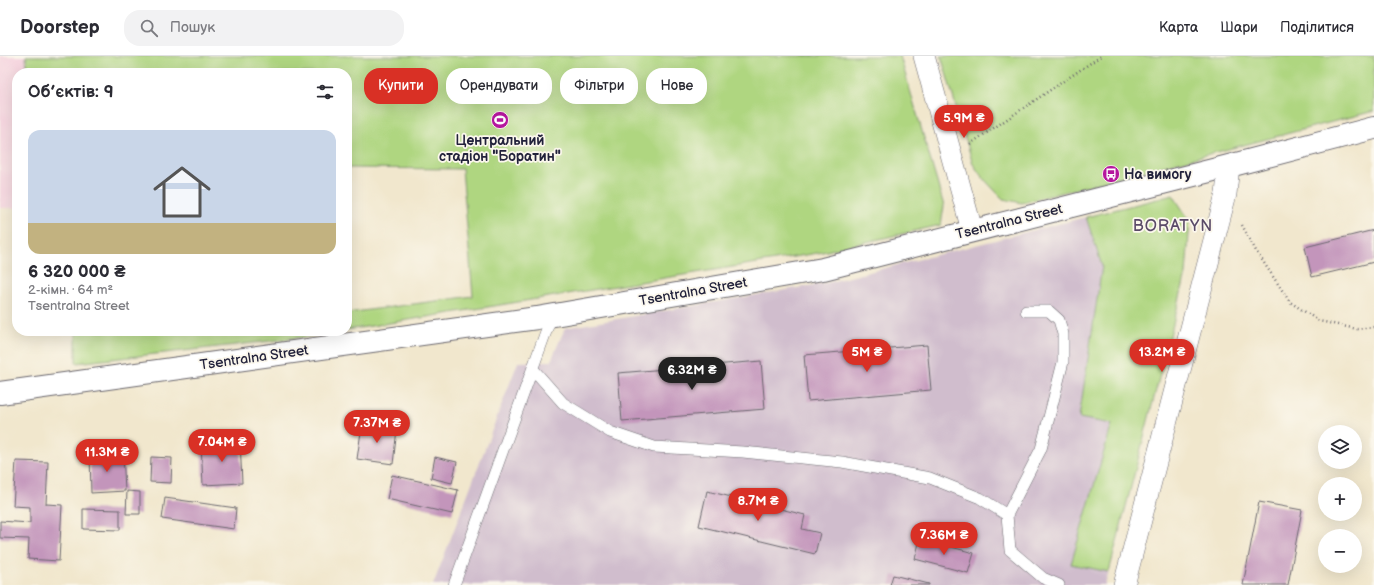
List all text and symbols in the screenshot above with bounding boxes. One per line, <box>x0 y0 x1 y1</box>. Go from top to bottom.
search box <box>124 10 404 46</box>
text: Doorstep <box>20 16 100 39</box>
icon: search <box>138 17 160 39</box>
text: Пошук <box>170 18 215 37</box>
text: Карта <box>1159 19 1198 36</box>
text: Шари <box>1220 19 1258 36</box>
text: Поділитися <box>1280 19 1354 36</box>
chip: Купити <box>364 68 438 104</box>
chip: Орендувати <box>446 68 552 104</box>
chip: Фільтри <box>560 68 638 104</box>
chip: Нове <box>646 68 707 104</box>
icon: filters <box>314 81 336 103</box>
text: Об’єктів: 9 <box>28 82 114 102</box>
pin: 5.9M ₴ <box>931 105 997 139</box>
sports icon: Центральний стадіон "Боратин" <box>490 110 510 130</box>
text: 5.9M ₴ <box>943 110 985 126</box>
place label: Центральний стадіон "Боратин" <box>439 132 561 165</box>
icon: home <box>146 156 218 228</box>
bus stop icon: На вимогу <box>1101 164 1121 184</box>
place label: На вимогу <box>1124 166 1192 183</box>
street label: Tsentralna Street <box>954 200 1065 243</box>
district label: BORATYN <box>1133 217 1213 236</box>
text: 6 320 000 ₴ <box>28 262 126 282</box>
street label: Tsentralna Street <box>638 274 749 309</box>
text: 2-кімн. · 64 m² <box>28 282 113 298</box>
text: Tsentralna Street <box>28 298 130 314</box>
pin: 5M ₴ <box>843 339 891 373</box>
pin: 13.2M ₴ <box>1125 339 1199 373</box>
street label: Tsentralna Street <box>199 341 310 374</box>
text: 5M ₴ <box>852 344 882 360</box>
text: 13.2M ₴ <box>1138 344 1186 360</box>
pin: 6.32M ₴ <box>655 357 729 391</box>
text: 6.32M ₴ <box>667 362 717 378</box>
pin: 7.37M ₴ <box>340 410 414 444</box>
text: 7.37M ₴ <box>353 415 401 431</box>
map controls <box>1318 425 1362 573</box>
button: layers <box>1318 425 1362 469</box>
pin: 7.04M ₴ <box>185 429 259 463</box>
text: 7.04M ₴ <box>197 434 247 450</box>
pin: 11.3M ₴ <box>70 439 144 473</box>
text: 11.3M ₴ <box>85 444 129 460</box>
button: + <box>1318 477 1362 521</box>
pin: 8.7M ₴ <box>725 488 791 522</box>
text: 8.7M ₴ <box>737 493 779 509</box>
pin: 7.36M ₴ <box>907 522 981 556</box>
text: 7.36M ₴ <box>920 527 968 543</box>
button: − <box>1318 529 1362 573</box>

